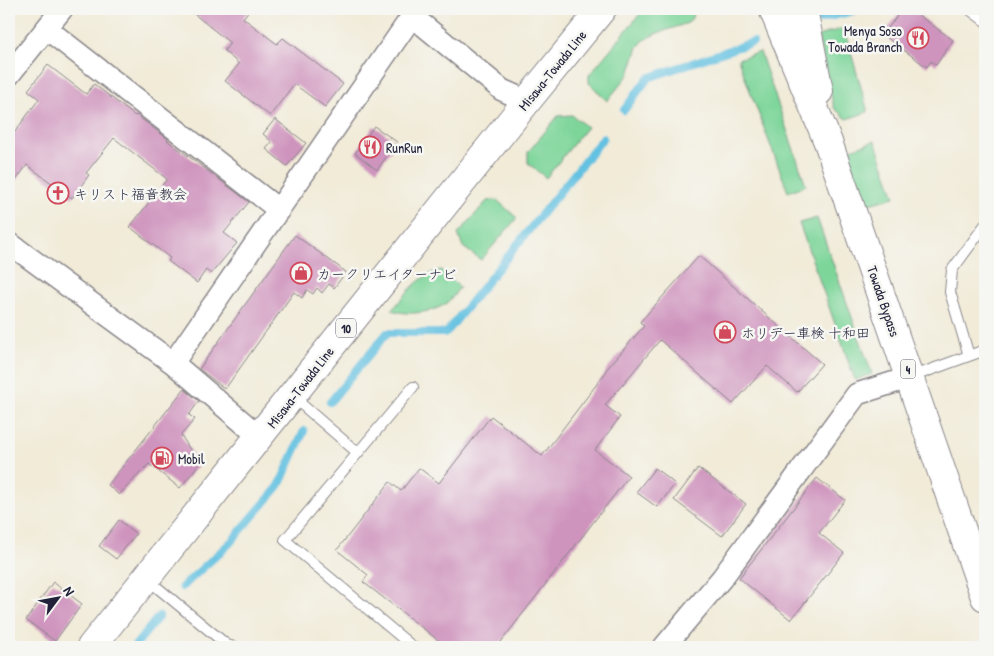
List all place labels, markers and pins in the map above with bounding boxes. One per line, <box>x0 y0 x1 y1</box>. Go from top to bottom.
place label: Menya Soso Towada Branch <box>828 21 902 56</box>
restaurant icon: Menya Soso Towada Branch <box>906 26 930 50</box>
restaurant icon: RunRun <box>358 135 382 159</box>
place label: RunRun <box>386 138 423 157</box>
church icon: キリスト福音教会 <box>46 181 70 205</box>
place label: キリスト福音教会 <box>74 184 187 203</box>
shop icon: カークリエイターナビ <box>289 261 313 285</box>
place label: カークリエイターナビ <box>317 264 456 283</box>
shop icon: ホリデー車検 十和田 <box>713 320 737 344</box>
place label: ホリデー車検 十和田 <box>741 323 870 342</box>
fuel station icon: Mobil <box>150 446 174 470</box>
place label: Mobil <box>178 449 205 468</box>

